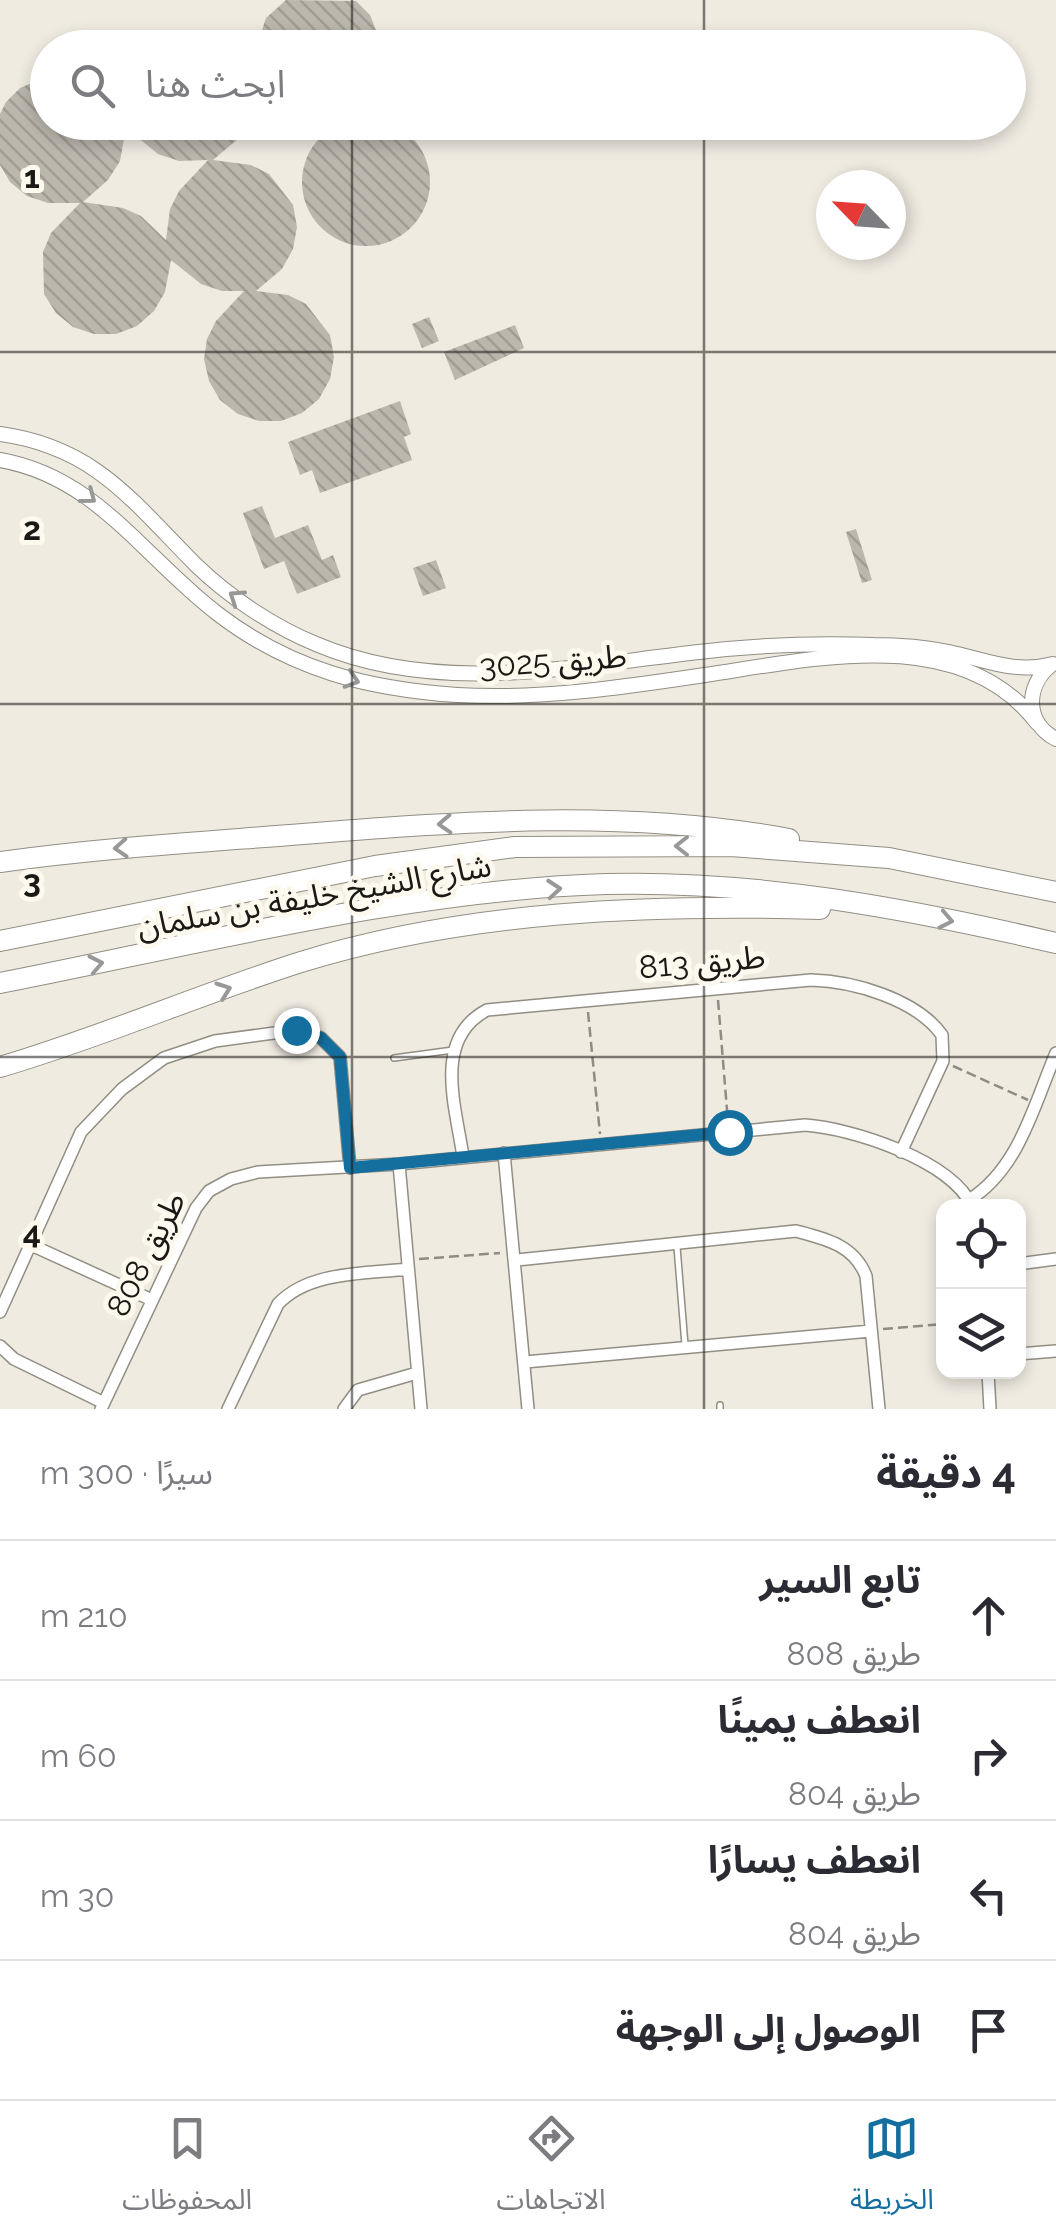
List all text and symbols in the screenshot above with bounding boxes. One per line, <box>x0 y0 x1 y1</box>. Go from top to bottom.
search box <box>30 30 1026 140</box>
icon: search <box>65 58 120 113</box>
text: ابحث هنا <box>145 61 286 106</box>
text: 1 <box>24 158 40 195</box>
north arrow <box>816 170 906 260</box>
one-way arrow <box>78 486 96 503</box>
text: 2 <box>23 510 41 547</box>
one-way arrow <box>229 590 247 609</box>
street label: طريق 3025 <box>478 637 628 686</box>
one-way arrow <box>343 668 360 689</box>
one-way arrow <box>437 813 453 834</box>
one-way arrow <box>674 835 690 857</box>
one-way arrow <box>113 837 129 858</box>
street label: شارع الشيخ خليفة بن سلمان <box>134 846 495 951</box>
text: 3 <box>23 862 41 899</box>
one-way arrow <box>547 879 563 901</box>
one-way arrow <box>937 909 954 930</box>
street label: طريق 813 <box>637 938 767 987</box>
one-way arrow <box>87 955 104 976</box>
one-way arrow <box>215 981 232 1001</box>
route end <box>274 1008 320 1054</box>
route start <box>707 1110 753 1156</box>
street label: طريق 808 <box>99 1185 194 1323</box>
map controls <box>936 1199 1026 1379</box>
button: locate <box>936 1199 1026 1289</box>
text: 4 <box>23 1214 41 1251</box>
button: layers <box>936 1289 1026 1379</box>
text: 4 دقيقة <box>876 1449 1016 1498</box>
text: سيرًا · 300 m <box>40 1454 213 1491</box>
text: تابع السير <box>759 1557 921 1602</box>
icon: ahead <box>961 1588 1016 1643</box>
text: 210 m <box>40 1597 128 1634</box>
text: طريق 808 <box>786 1635 921 1672</box>
text: انعطف يمينًا <box>718 1697 921 1742</box>
icon: right <box>961 1728 1016 1783</box>
text: 60 m <box>40 1737 116 1774</box>
text: طريق 804 <box>788 1775 921 1812</box>
text: انعطف يسارًا <box>708 1837 921 1882</box>
icon: left <box>961 1868 1016 1923</box>
text: 30 m <box>40 1877 114 1914</box>
text: طريق 804 <box>788 1915 921 1952</box>
icon: arrive <box>961 2003 1016 2058</box>
text: الوصول إلى الوجهة <box>616 2006 921 2051</box>
tab: المحفوظات <box>122 2111 252 2230</box>
tab: الاتجاهات <box>496 2111 606 2230</box>
tab: الخريطة <box>850 2111 934 2230</box>

